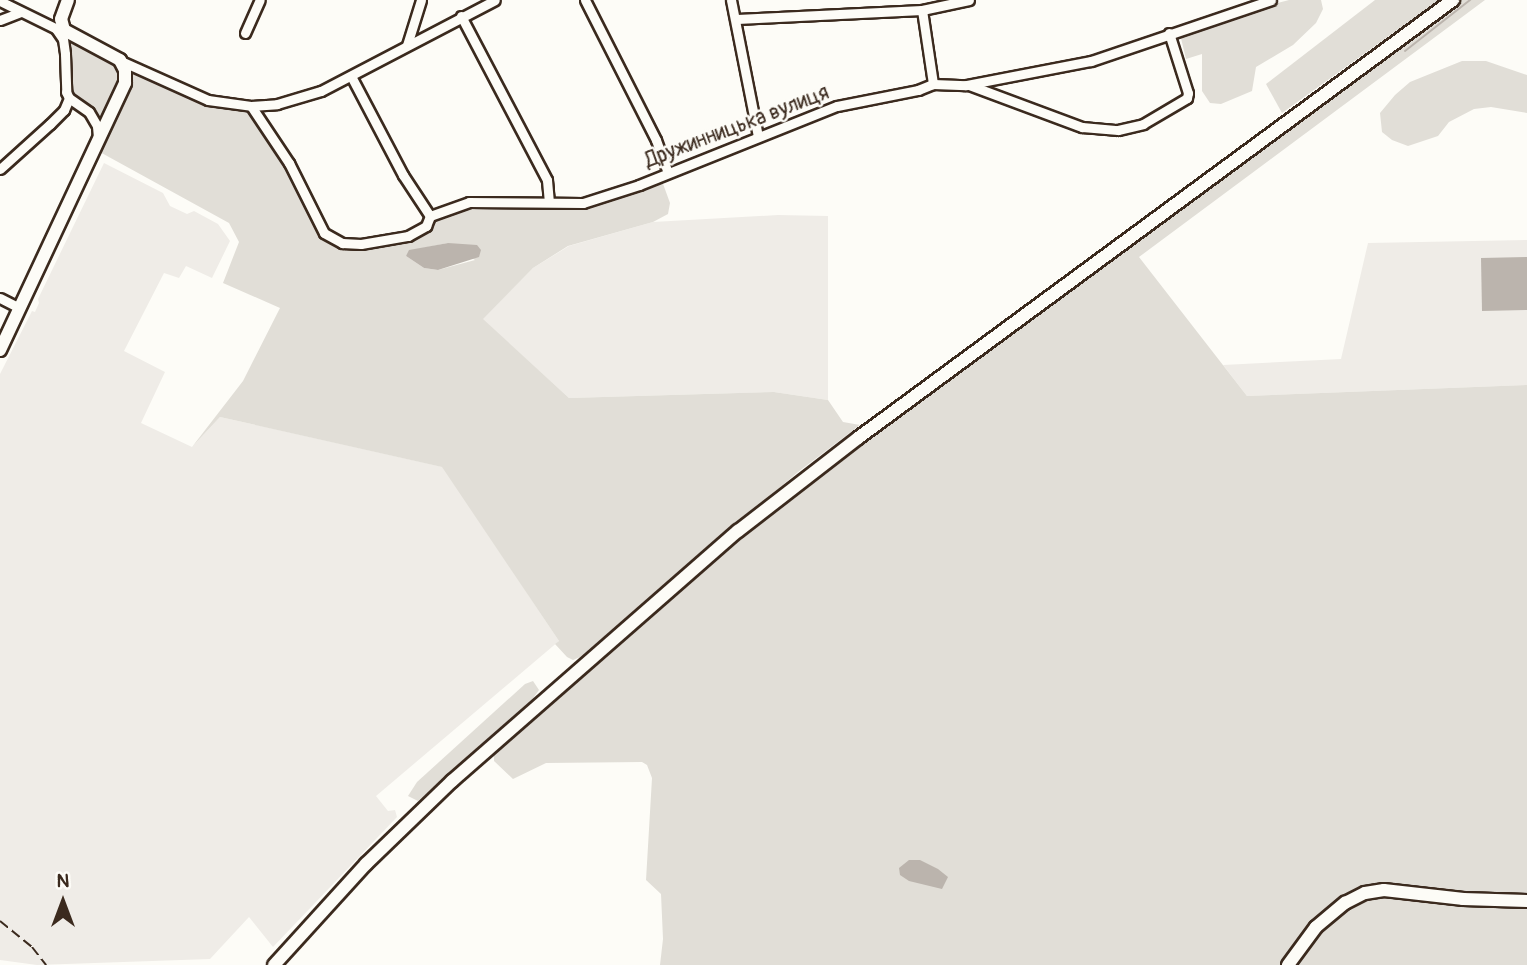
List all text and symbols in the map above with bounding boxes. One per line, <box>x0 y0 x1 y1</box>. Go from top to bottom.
street label: Дружинницька вулиця <box>641 80 833 174</box>
north arrow <box>28 867 98 937</box>
text: N <box>57 869 69 893</box>

